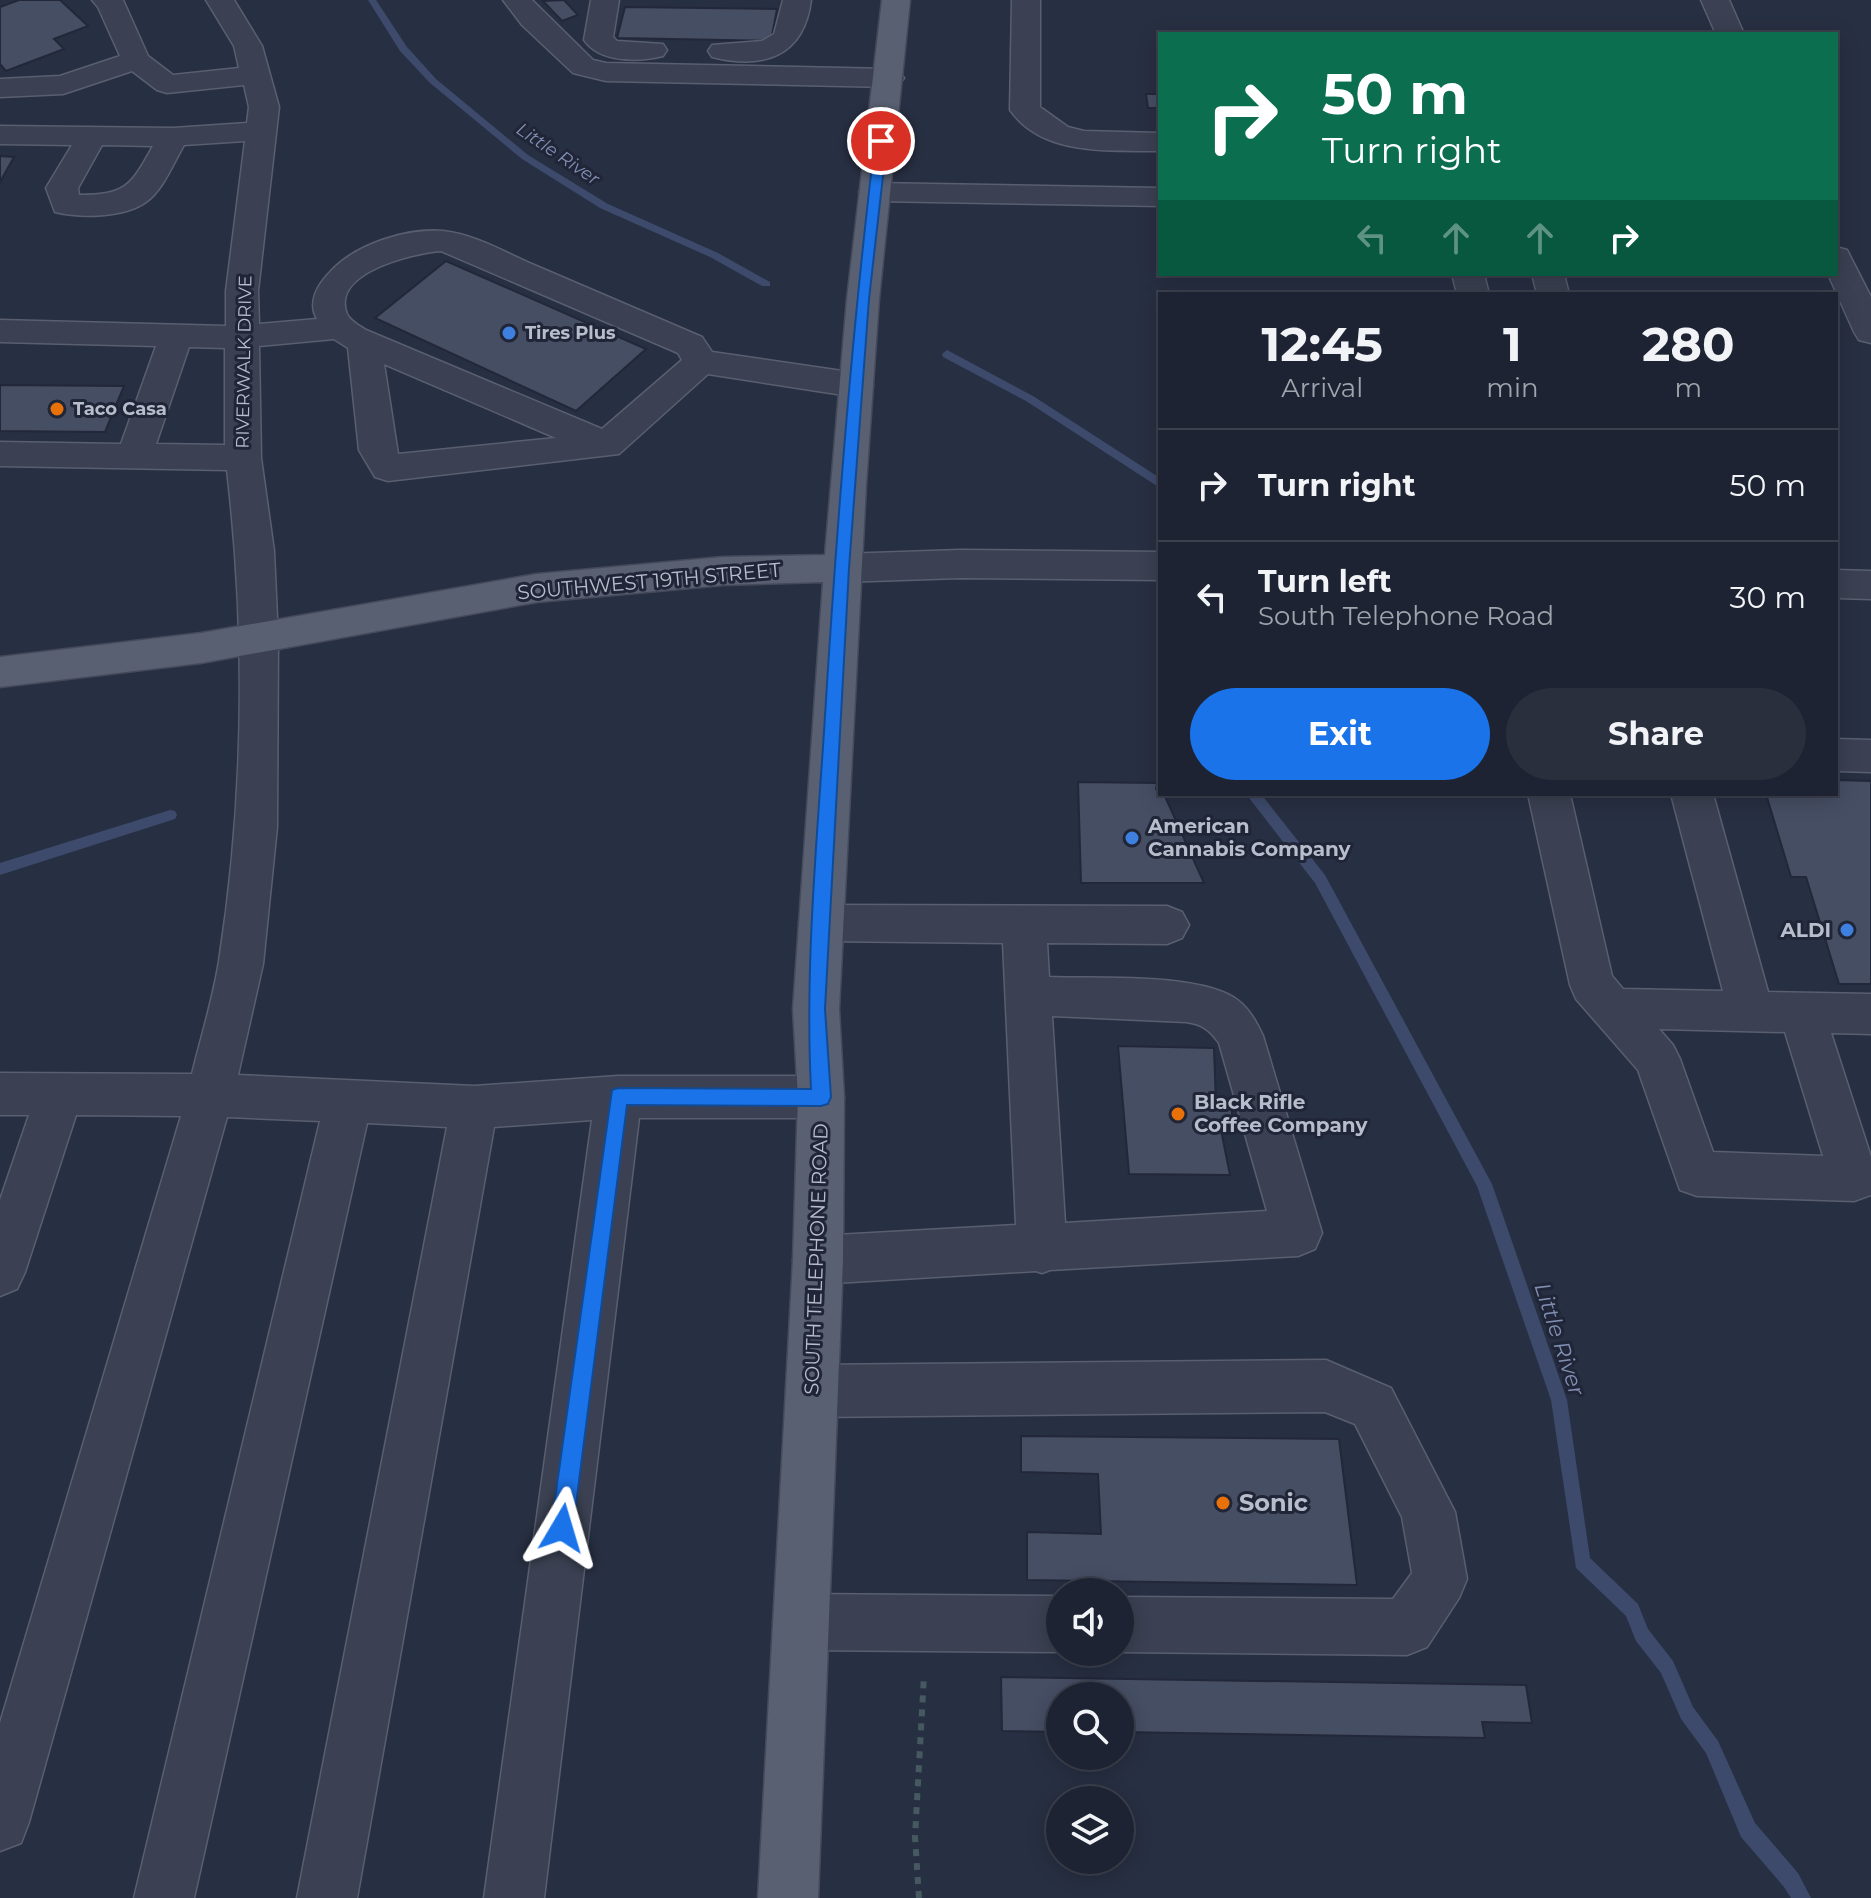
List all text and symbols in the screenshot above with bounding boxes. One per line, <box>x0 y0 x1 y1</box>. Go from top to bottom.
text: 50 m <box>1322 60 1468 128</box>
icon: right <box>1190 64 1294 168</box>
pin <box>847 107 915 175</box>
water label: Little River <box>512 118 604 190</box>
icon: arrive <box>859 119 903 163</box>
text: Turn right <box>1322 128 1502 172</box>
icon: left <box>1350 216 1394 260</box>
icon: ahead <box>1434 216 1478 260</box>
icon: ahead <box>1518 216 1562 260</box>
icon: right <box>1602 216 1646 260</box>
street label: RIVERWALK DRIVE <box>231 275 257 449</box>
text: 12:45 <box>1261 315 1383 373</box>
text: 1 <box>1503 315 1522 373</box>
text: 280 <box>1642 315 1735 373</box>
place label: Tires Plus <box>525 322 616 344</box>
marker: Tires Plus <box>500 324 518 342</box>
text: Arrival <box>1281 372 1363 404</box>
text: min <box>1486 372 1538 404</box>
text: m <box>1674 372 1702 404</box>
place label: Taco Casa <box>73 398 167 420</box>
marker: Taco Casa <box>48 400 66 418</box>
icon: right <box>1190 463 1234 507</box>
text: Turn right <box>1258 467 1415 504</box>
text: 50 m <box>1729 467 1806 504</box>
street label: SOUTHWEST 19TH STREET <box>516 557 782 604</box>
text: Turn left <box>1258 563 1391 600</box>
icon: left <box>1190 575 1234 619</box>
text: 30 m <box>1730 579 1806 616</box>
text: South Telephone Road <box>1258 600 1554 632</box>
button: Exit <box>1190 688 1490 780</box>
button: Share <box>1506 688 1806 780</box>
place label: American Cannabis Company <box>1147 814 1352 861</box>
marker: American Cannabis Company <box>1123 829 1141 847</box>
place label: ALDI <box>1780 918 1831 942</box>
marker: ALDI <box>1838 921 1856 939</box>
place label: Black Rifle Coffee Company <box>1194 1090 1368 1137</box>
marker: Black Rifle Coffee Company <box>1169 1105 1187 1123</box>
street label: SOUTH TELEPHONE ROAD <box>799 1123 833 1395</box>
water label: Little River <box>1529 1279 1591 1400</box>
position arrow <box>520 1486 604 1570</box>
place label: Sonic <box>1239 1488 1308 1517</box>
marker: Sonic <box>1214 1494 1232 1512</box>
map controls <box>1046 1578 1134 1874</box>
button: sound <box>1046 1578 1134 1666</box>
button: search <box>1046 1682 1134 1770</box>
button: layers <box>1046 1786 1134 1874</box>

